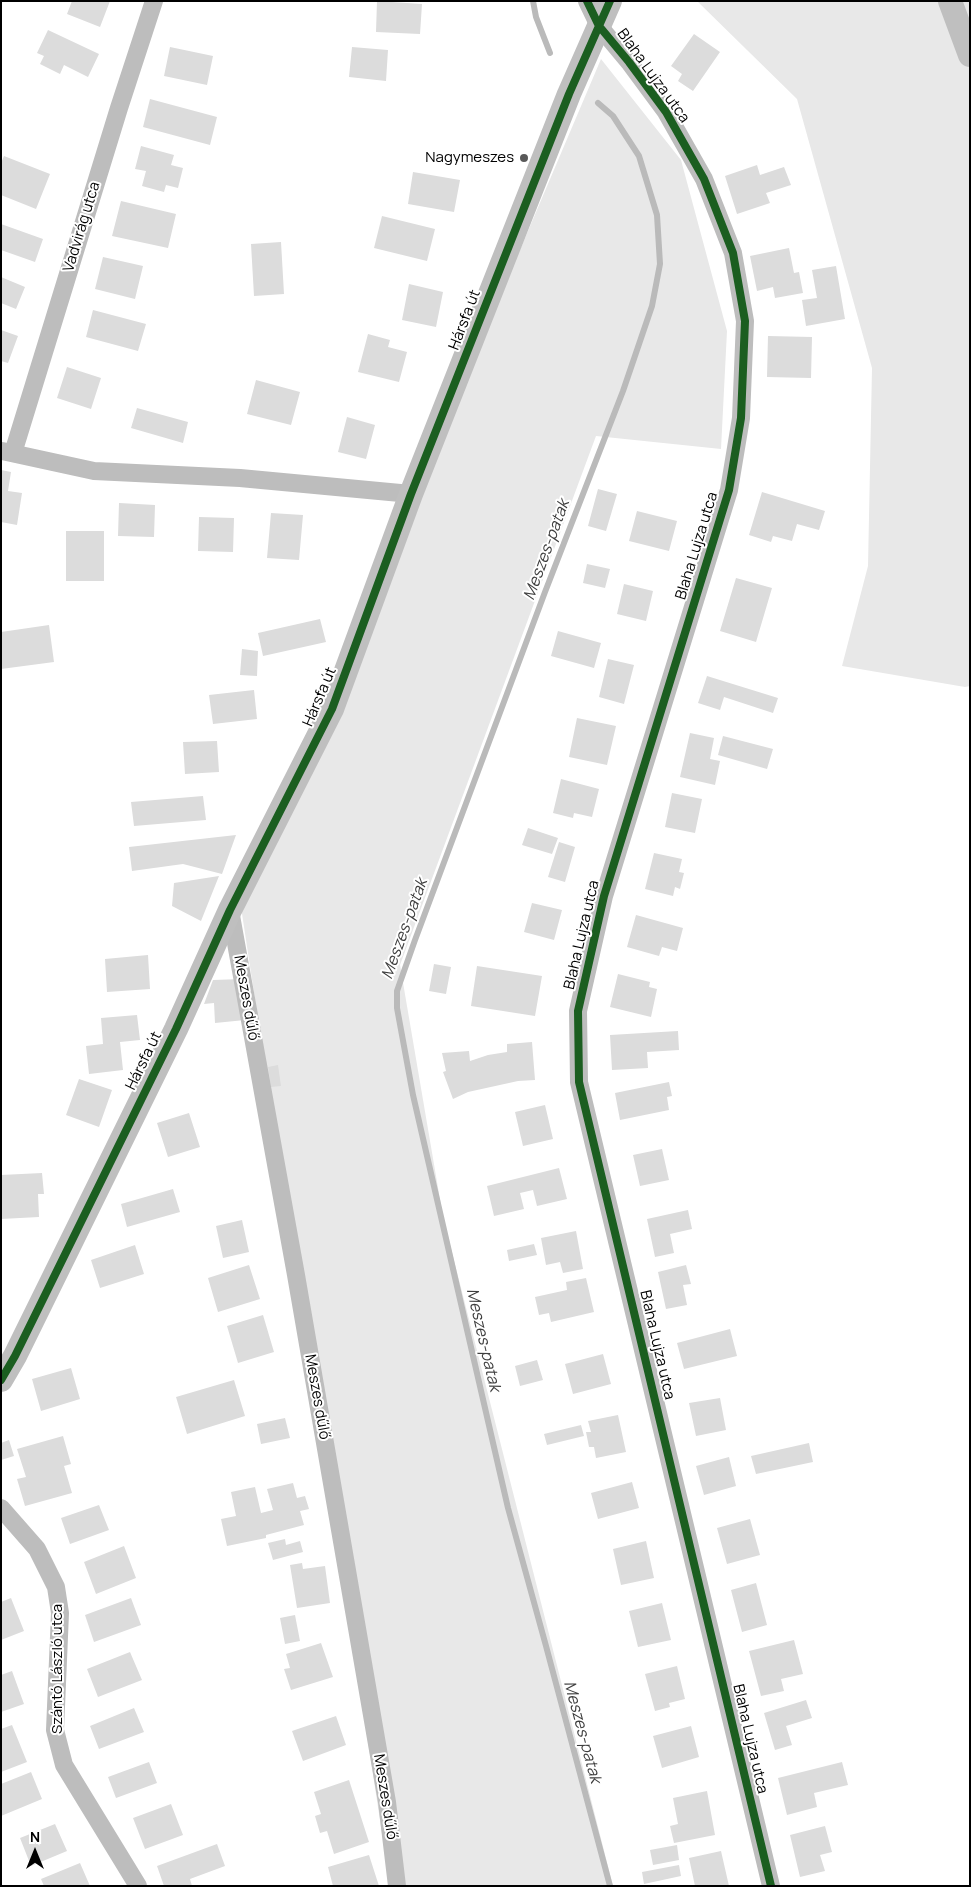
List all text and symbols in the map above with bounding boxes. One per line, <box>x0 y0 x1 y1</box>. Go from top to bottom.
street label: Blaha Lujza utca <box>613 26 693 126</box>
place label: Nagymeszes <box>425 149 514 167</box>
marker: Nagymeszes <box>518 152 530 164</box>
street label: Vadvirág utca <box>60 180 104 274</box>
street label: Hársfa út <box>445 287 485 353</box>
street label: Blaha Lujza utca <box>672 490 722 602</box>
water label: Meszes-patak <box>520 497 574 603</box>
street label: Hársfa út <box>299 665 341 729</box>
water label: Meszes-patak <box>378 876 432 982</box>
street label: Blaha Lujza utca <box>561 879 603 991</box>
street label: Meszes dűlő <box>230 954 262 1042</box>
street label: Hársfa út <box>122 1029 166 1093</box>
water label: Meszes-patak <box>462 1287 504 1393</box>
street label: Blaha Lujza utca <box>636 1289 678 1401</box>
street label: Meszes dűlő <box>301 1353 333 1441</box>
street label: Szántó László utca <box>49 1604 67 1734</box>
water label: Meszes-patak <box>559 1679 605 1785</box>
street label: Blaha Lujza utca <box>729 1683 771 1795</box>
street label: Meszes dűlő <box>369 1753 401 1841</box>
north arrow <box>10 1827 60 1877</box>
text: N <box>30 1827 40 1846</box>

